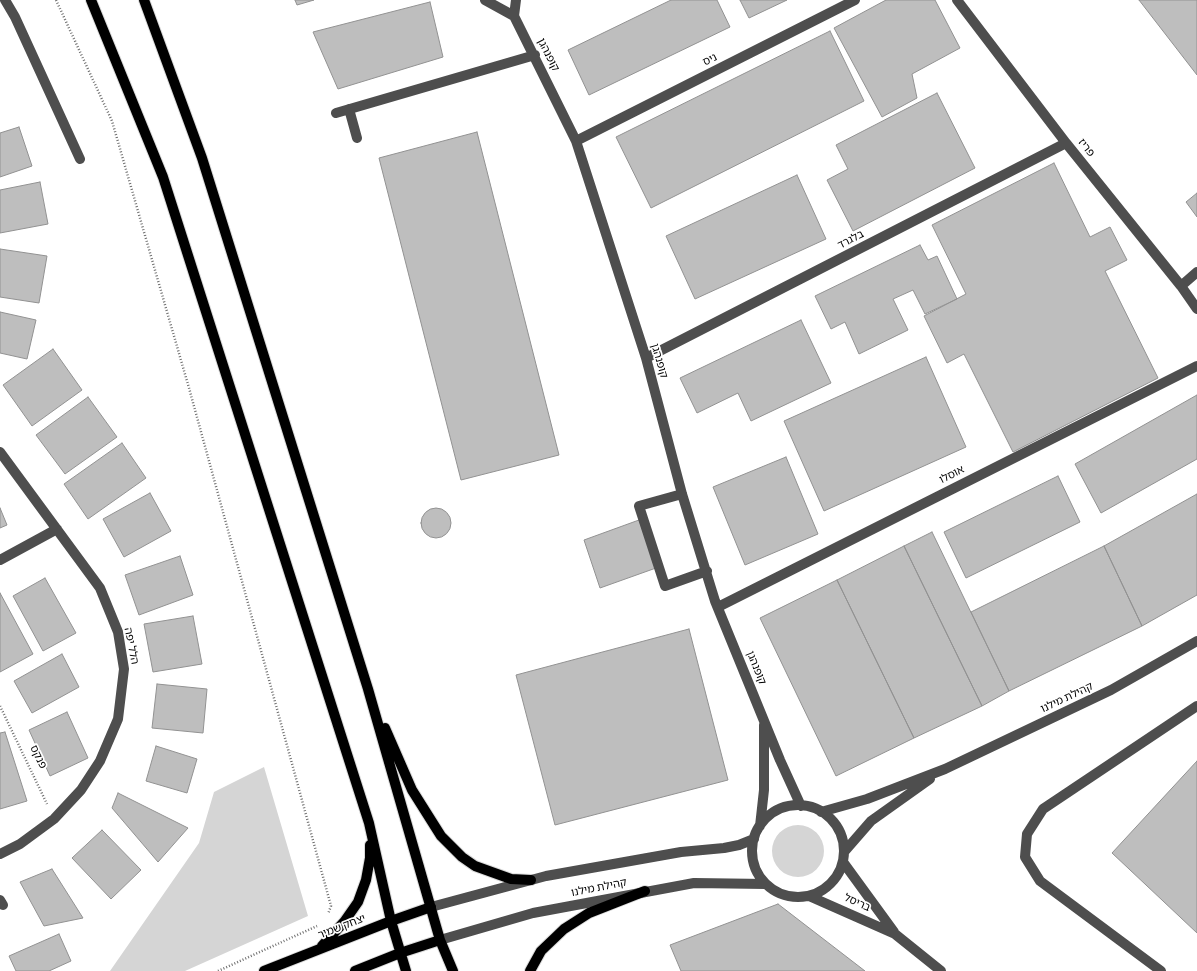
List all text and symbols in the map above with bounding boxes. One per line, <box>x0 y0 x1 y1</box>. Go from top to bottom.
street label: קופנהגן <box>534 36 562 74</box>
street label: ניס <box>701 51 719 69</box>
street label: פריז <box>1075 136 1097 160</box>
street label: בלגרד <box>836 228 866 252</box>
street label: קופנהגן <box>648 342 670 380</box>
street label: אוסלו <box>937 463 967 487</box>
street label: הלל יפה <box>121 626 141 666</box>
street label: קופנהגן <box>743 649 769 687</box>
street label: קהילת מילנו <box>1039 680 1095 716</box>
street label: פנקס <box>27 743 49 771</box>
street label: קהילת מילנו <box>570 876 628 900</box>
street label: בריסל <box>842 891 872 915</box>
street label: יצחק שמיר <box>316 912 368 942</box>

